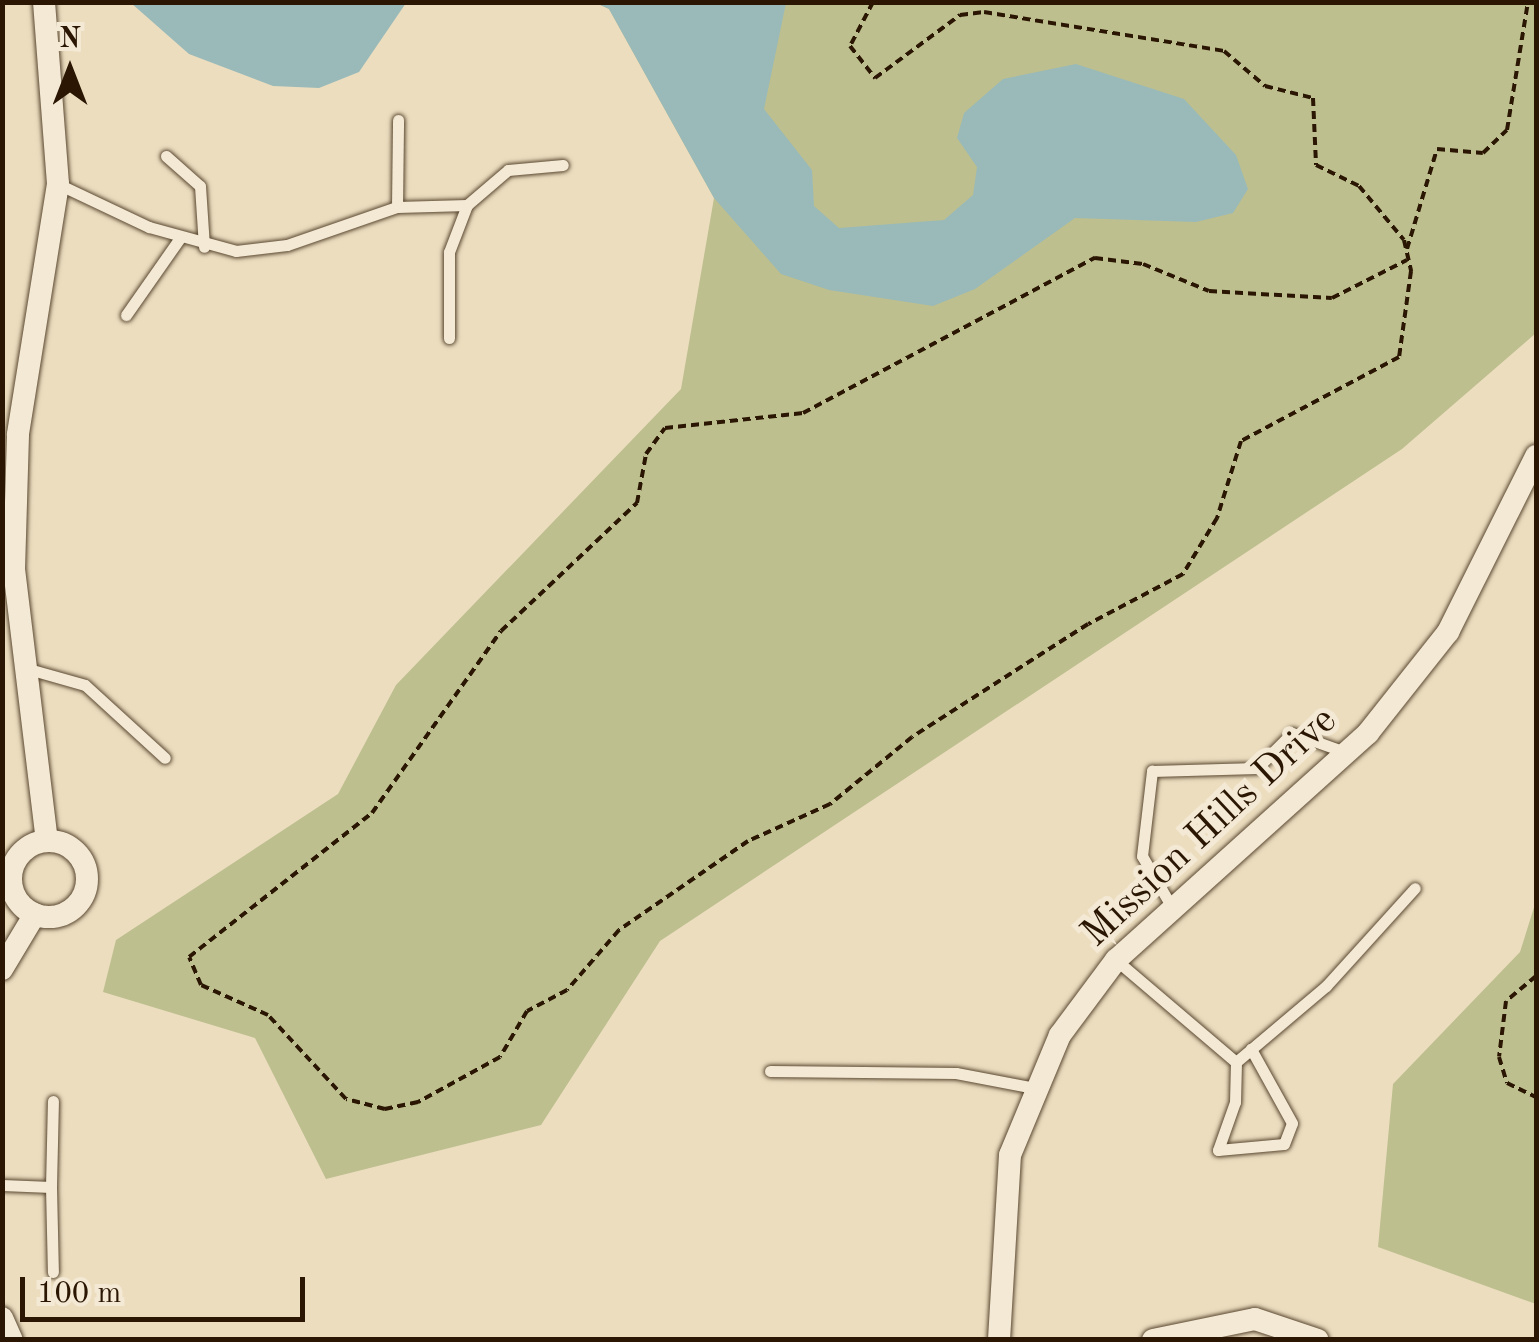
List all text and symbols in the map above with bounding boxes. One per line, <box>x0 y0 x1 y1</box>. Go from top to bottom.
north arrow <box>20 20 120 120</box>
text: N <box>59 26 81 54</box>
street label: Mission Hills Drive <box>1073 698 1347 958</box>
scale bar <box>25 1257 310 1319</box>
text: 100 m <box>37 1279 121 1309</box>

